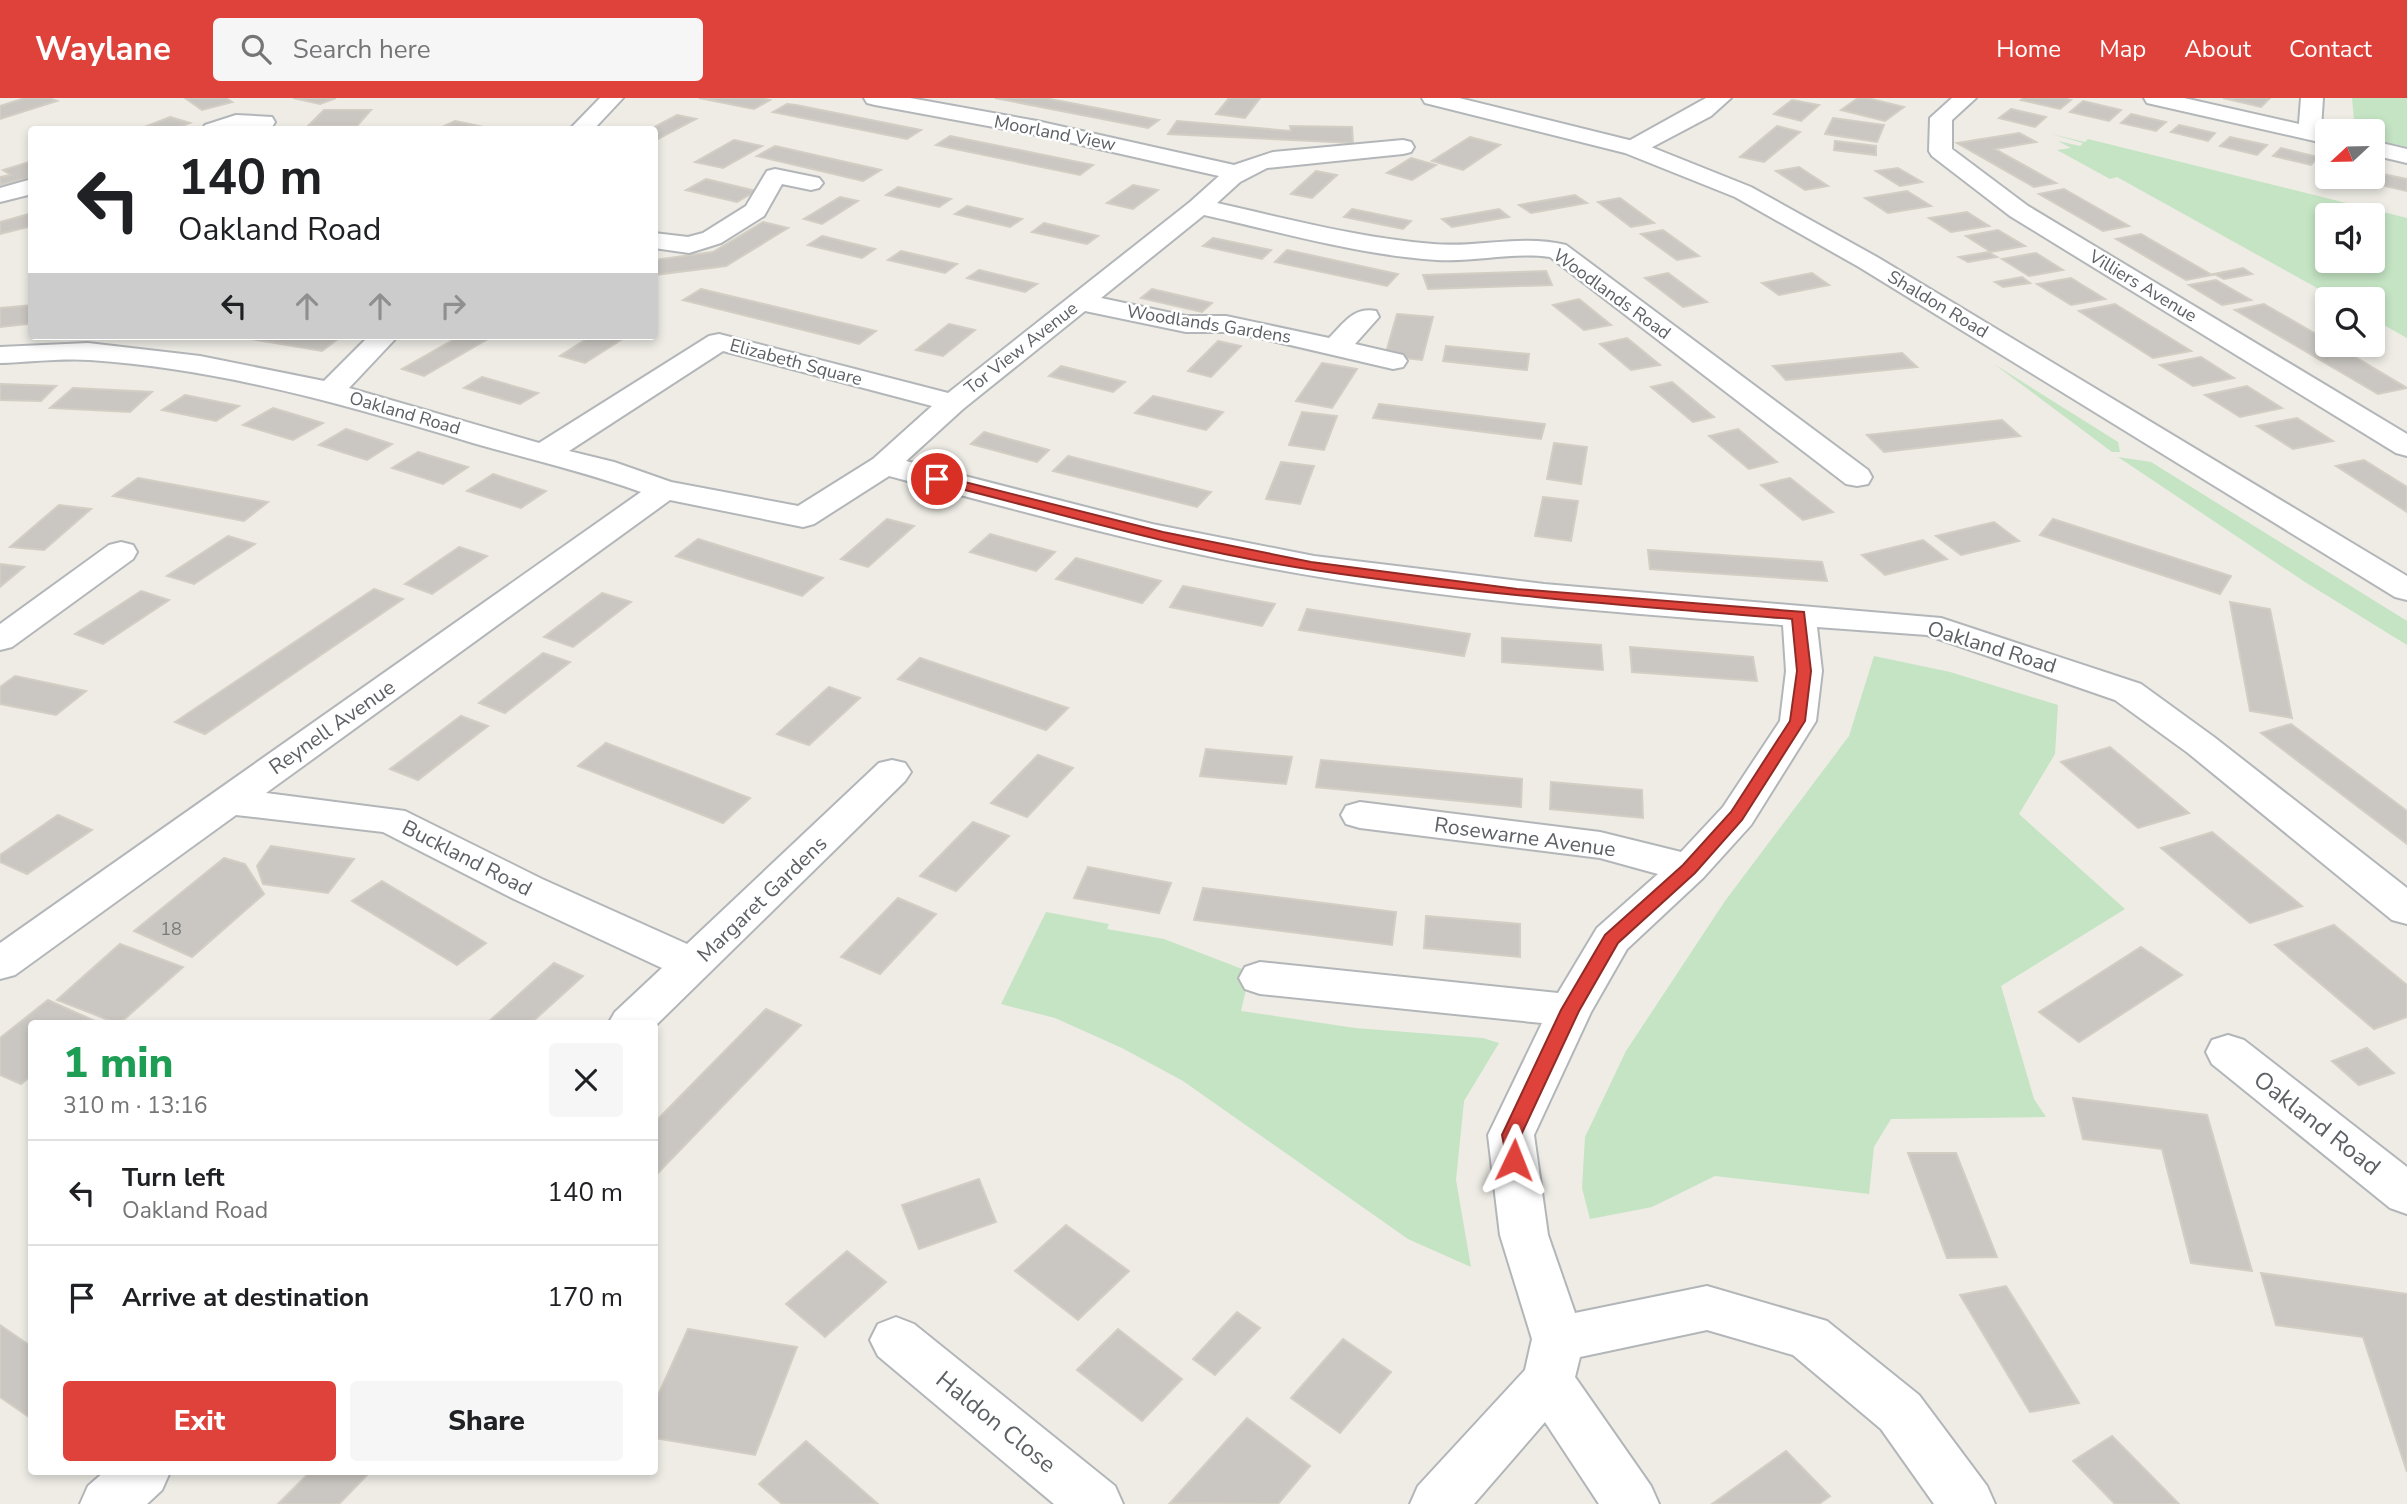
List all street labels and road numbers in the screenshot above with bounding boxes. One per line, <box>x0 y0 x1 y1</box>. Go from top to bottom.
street label: Moorland View <box>992 109 1118 157</box>
street label: Woodlands Road <box>1548 243 1676 345</box>
street label: Villiers Avenue <box>2084 244 2201 328</box>
street label: Shaldon Road <box>1883 265 1993 343</box>
street label: Tor View Avenue <box>959 296 1083 400</box>
street label: Woodlands Gardens <box>1125 299 1293 349</box>
street label: Elizabeth Square <box>727 333 865 391</box>
street label: Oakland Road <box>347 386 463 440</box>
street label: Oakland Road <box>1924 614 2060 680</box>
street label: Reynell Avenue <box>263 673 401 781</box>
street label: Rosewarne Avenue <box>1433 810 1617 864</box>
street label: Buckland Road <box>397 813 537 903</box>
street label: Margaret Gardens <box>691 830 833 968</box>
street label: Oakland Road <box>2247 1063 2387 1183</box>
street label: Haldon Close <box>929 1364 1063 1480</box>

